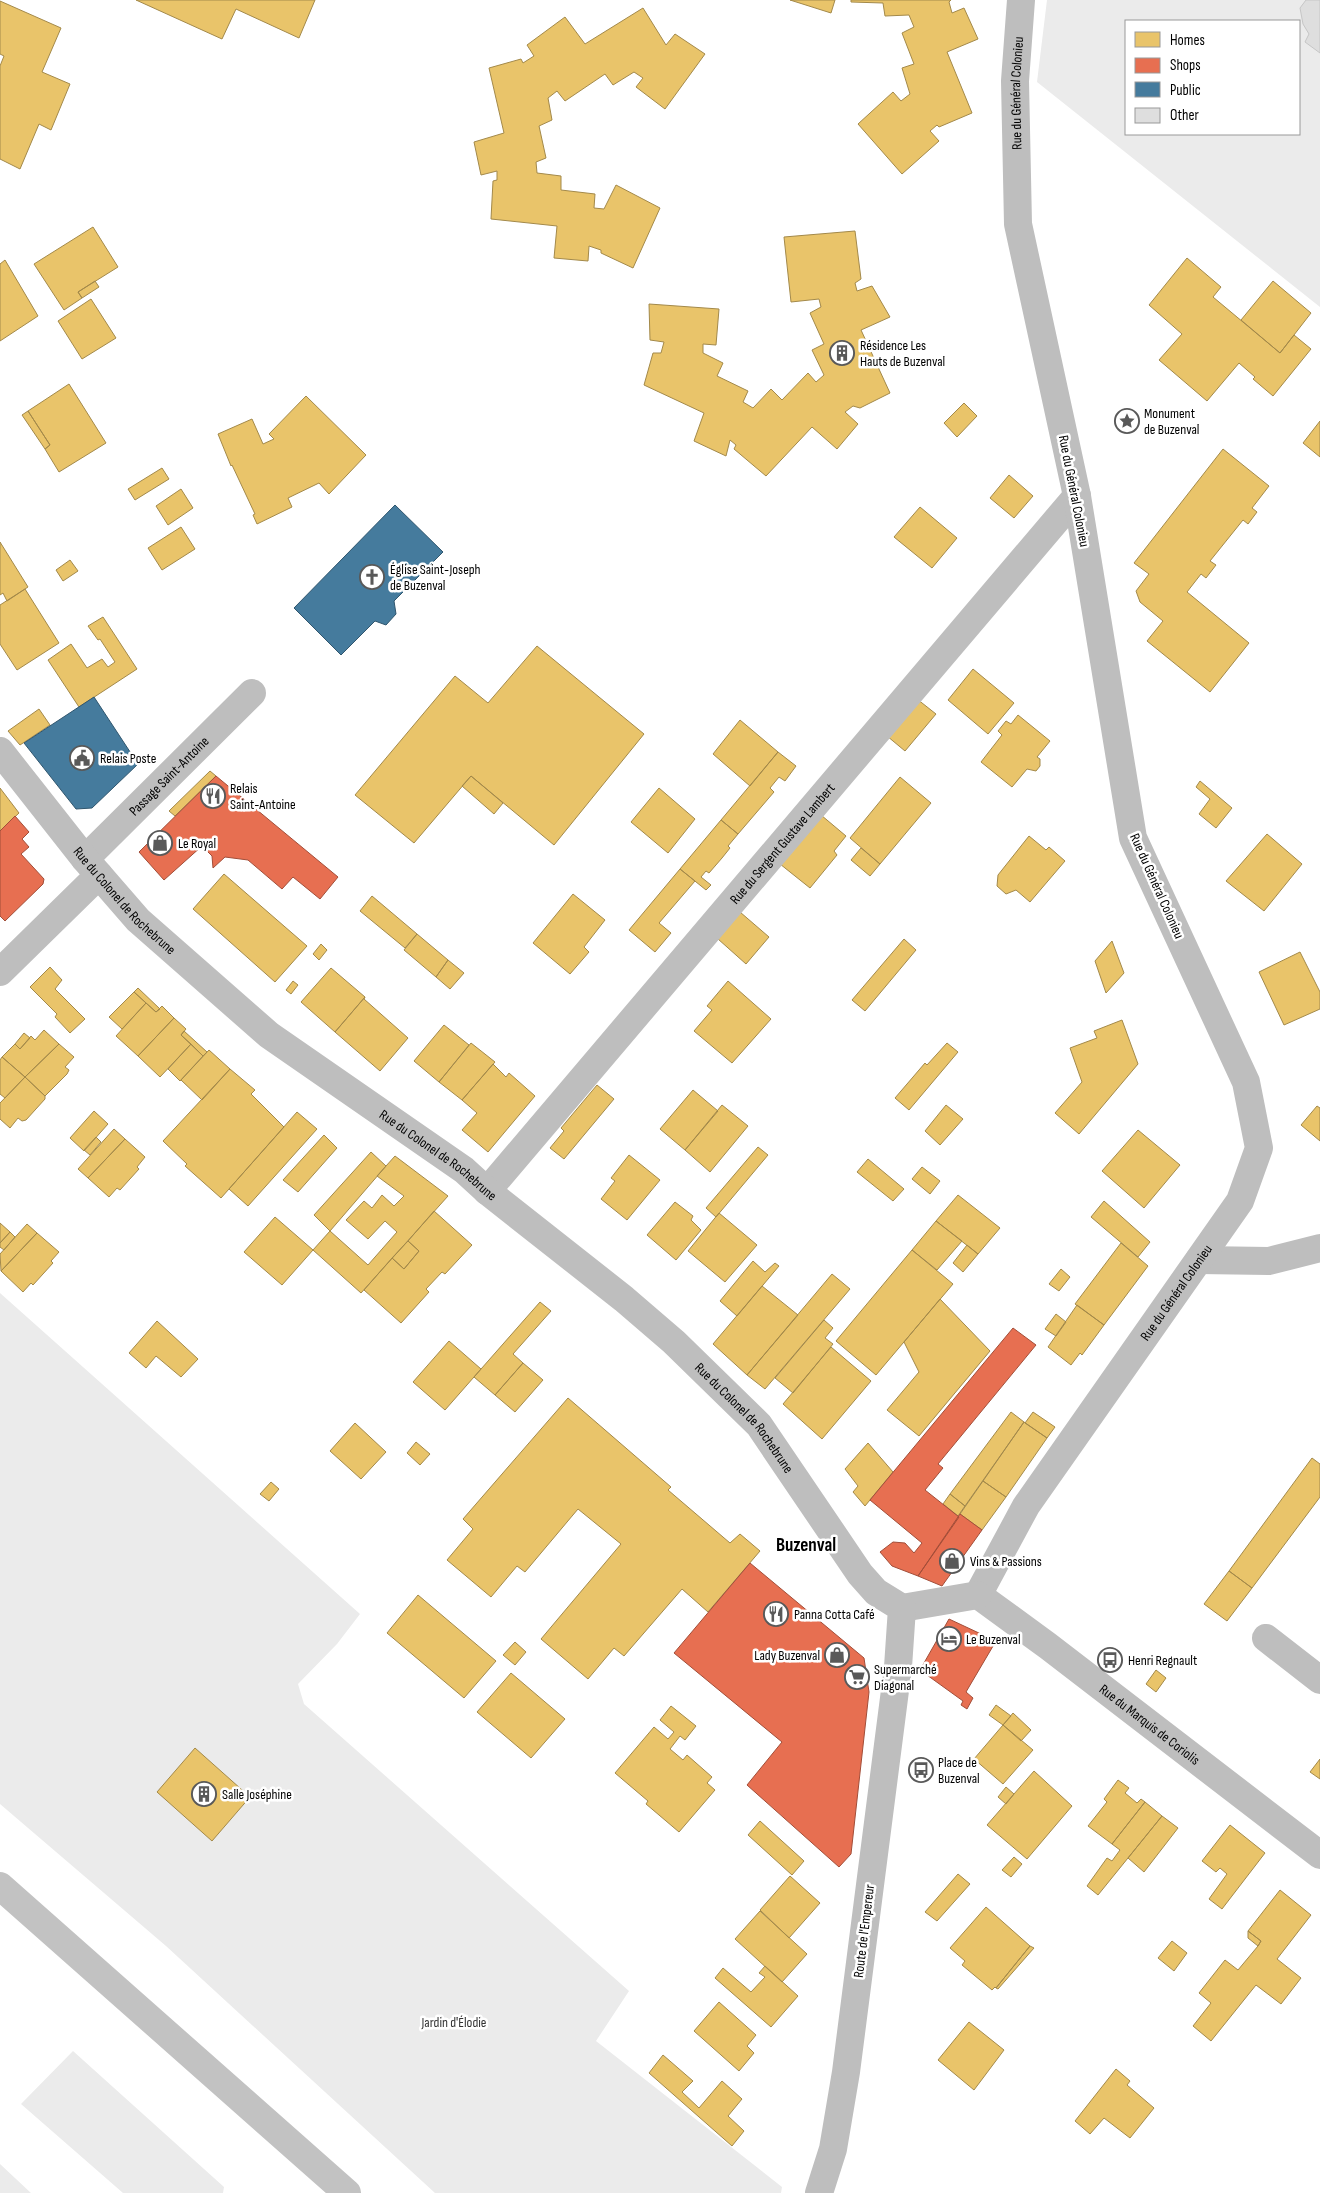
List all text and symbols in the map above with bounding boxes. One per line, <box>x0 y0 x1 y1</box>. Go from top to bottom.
legend <box>1125 20 1300 135</box>
text: Homes <box>1170 31 1205 50</box>
street label: Rue du Général Colonieu <box>1006 36 1027 150</box>
text: Shops <box>1170 56 1201 75</box>
text: Public <box>1170 81 1201 100</box>
text: Other <box>1170 106 1199 125</box>
place label: Résidence Les Hauts de Buzenval <box>860 337 945 370</box>
building icon: Résidence Les Hauts de Buzenval <box>829 340 855 366</box>
place label: Monument de Buzenval <box>1144 405 1199 438</box>
place icon: Monument de Buzenval <box>1114 408 1140 434</box>
street label: Rue du Général Colonieu <box>1055 434 1093 548</box>
place label: Église Saint-Joseph de Buzenval <box>390 561 481 594</box>
church icon: Église Saint-Joseph de Buzenval <box>359 564 385 590</box>
street label: Passage Saint-Antoine <box>125 733 212 819</box>
public building icon: Relais Poste <box>69 745 95 771</box>
place label: Relais Poste <box>100 750 156 767</box>
street label: Rue du Sergent Gustave Lambert <box>726 779 838 907</box>
place label: Relais Saint-Antoine <box>230 780 296 813</box>
restaurant icon: Relais Saint-Antoine <box>200 783 226 809</box>
shop icon: Le Royal <box>147 830 173 856</box>
street label: Rue du Général Colonieu <box>1126 831 1188 941</box>
place label: Le Royal <box>178 835 216 852</box>
street label: Rue du Colonel de Rochebrune <box>70 843 179 958</box>
street label: Rue du Colonel de Rochebrune <box>376 1106 500 1204</box>
street label: Rue du Général Colonieu <box>1136 1241 1215 1344</box>
street label: Rue du Colonel de Rochebrune <box>691 1359 797 1476</box>
district label: Buzenval <box>776 1534 836 1557</box>
shop icon: Vins & Passions <box>939 1548 965 1574</box>
place label: Vins & Passions <box>970 1553 1042 1570</box>
restaurant icon: Panna Cotta Café <box>763 1601 789 1627</box>
place label: Panna Cotta Café <box>794 1606 875 1623</box>
hotel icon: Le Buzenval <box>936 1626 962 1652</box>
place label: Le Buzenval <box>966 1631 1021 1648</box>
shop icon: Lady Buzenval <box>824 1642 850 1668</box>
place label: Lady Buzenval <box>754 1647 820 1664</box>
bus stop icon: Henri Regnault <box>1097 1647 1123 1673</box>
place label: Henri Regnault <box>1128 1652 1197 1669</box>
place label: Supermarché Diagonal <box>874 1661 937 1694</box>
supermarket icon: Supermarché Diagonal <box>844 1664 870 1690</box>
street label: Rue du Marquis de Coriolis <box>1096 1680 1204 1768</box>
place label: Place de Buzenval <box>938 1754 980 1787</box>
bus stop icon: Place de Buzenval <box>908 1757 934 1783</box>
building icon: Salle Joséphine <box>191 1781 217 1807</box>
place label: Salle Joséphine <box>222 1786 292 1803</box>
street label: Route de l'Empereur <box>850 1883 878 1979</box>
park label: Jardin d'Élodie <box>420 2014 487 2031</box>

